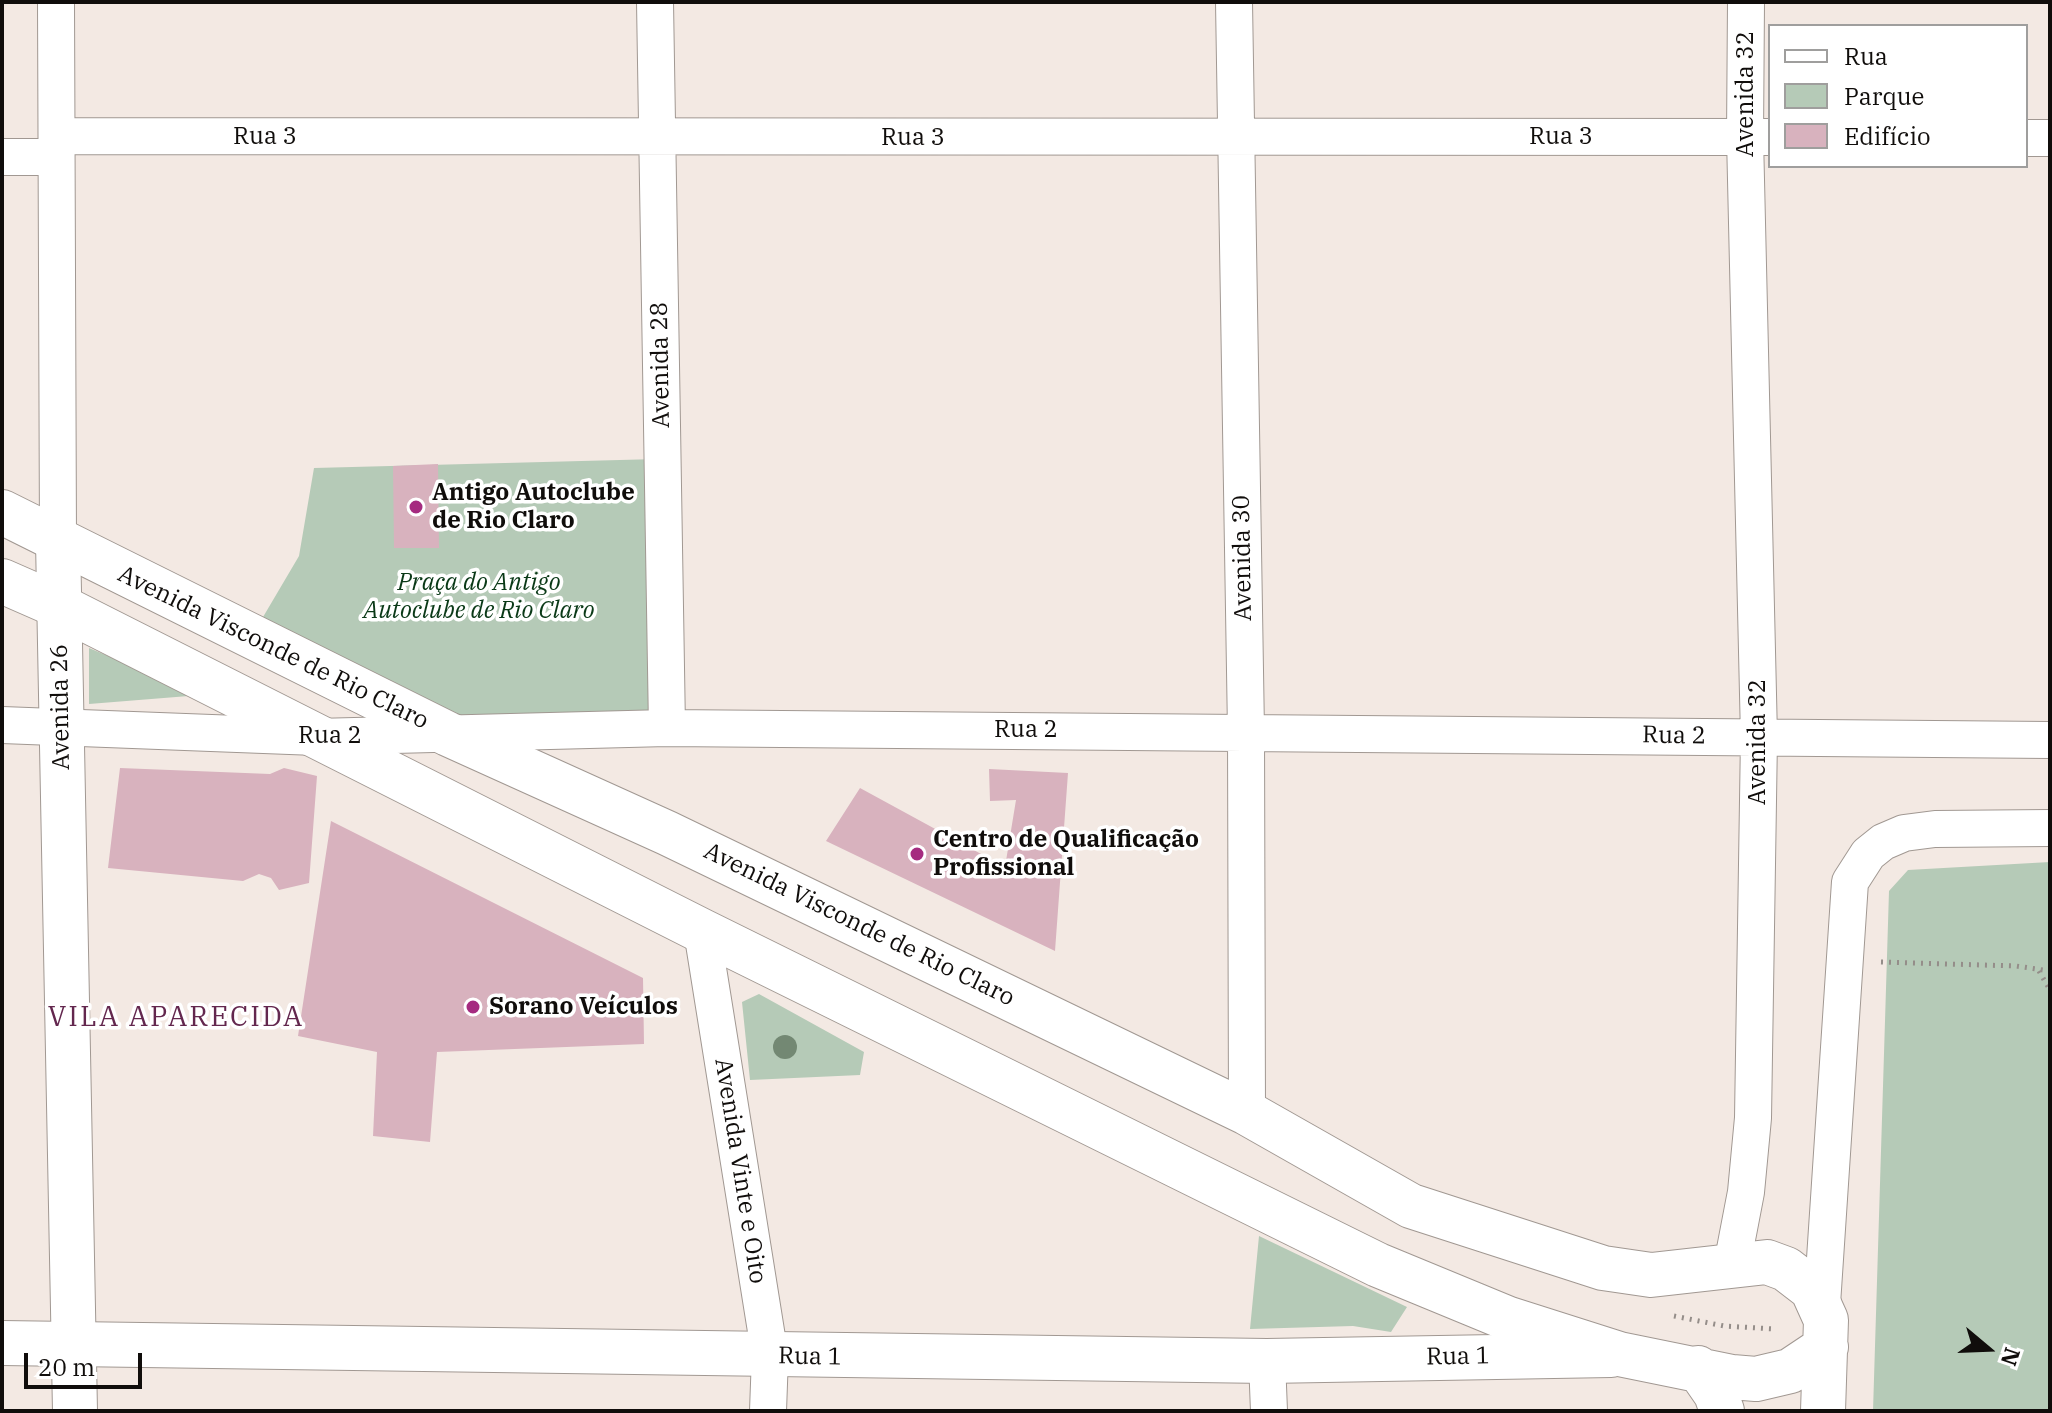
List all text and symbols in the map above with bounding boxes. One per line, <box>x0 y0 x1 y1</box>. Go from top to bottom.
legend <box>1768 24 2028 168</box>
street label: Avenida 32 <box>1732 31 1760 157</box>
text: Rua <box>1844 40 1888 72</box>
text: Parque <box>1844 80 1924 112</box>
text: Edifício <box>1844 120 1931 152</box>
street label: Rua 3 <box>233 123 297 151</box>
street label: Rua 3 <box>1529 123 1593 151</box>
street label: Rua 3 <box>881 124 945 152</box>
street label: Avenida 28 <box>646 302 676 428</box>
place label: Antigo Autoclube de Rio Claro <box>432 479 635 535</box>
street label: Avenida 30 <box>1228 495 1258 621</box>
marker: Antigo Autoclube de Rio Claro <box>407 498 425 516</box>
street label: Avenida Visconde de Rio Claro <box>113 560 433 736</box>
park label: Praça do Antigo Autoclube de Rio Claro <box>363 569 595 625</box>
street label: Avenida 26 <box>46 644 76 770</box>
street label: Avenida 32 <box>1744 679 1772 805</box>
street label: Rua 2 <box>994 716 1058 744</box>
street label: Rua 2 <box>1642 721 1706 751</box>
street label: Rua 2 <box>298 722 362 750</box>
place label: Centro de Qualificação Profissional <box>933 826 1199 882</box>
street label: Avenida Visconde de Rio Claro <box>699 837 1019 1013</box>
marker: Centro de Qualificação Profissional <box>908 845 926 863</box>
place label: Sorano Veículos <box>489 993 678 1021</box>
marker: Sorano Veículos <box>464 998 482 1016</box>
district label: VILA APARECIDA <box>48 1001 304 1035</box>
street label: Avenida Vinte e Oito <box>708 1056 772 1286</box>
north arrow <box>1948 1309 2028 1389</box>
scale bar <box>28 1337 146 1387</box>
street label: Rua 1 <box>778 1342 842 1372</box>
street label: Rua 1 <box>1426 1342 1490 1372</box>
text: N <box>1995 1344 2028 1370</box>
text: 20 m <box>38 1351 95 1383</box>

